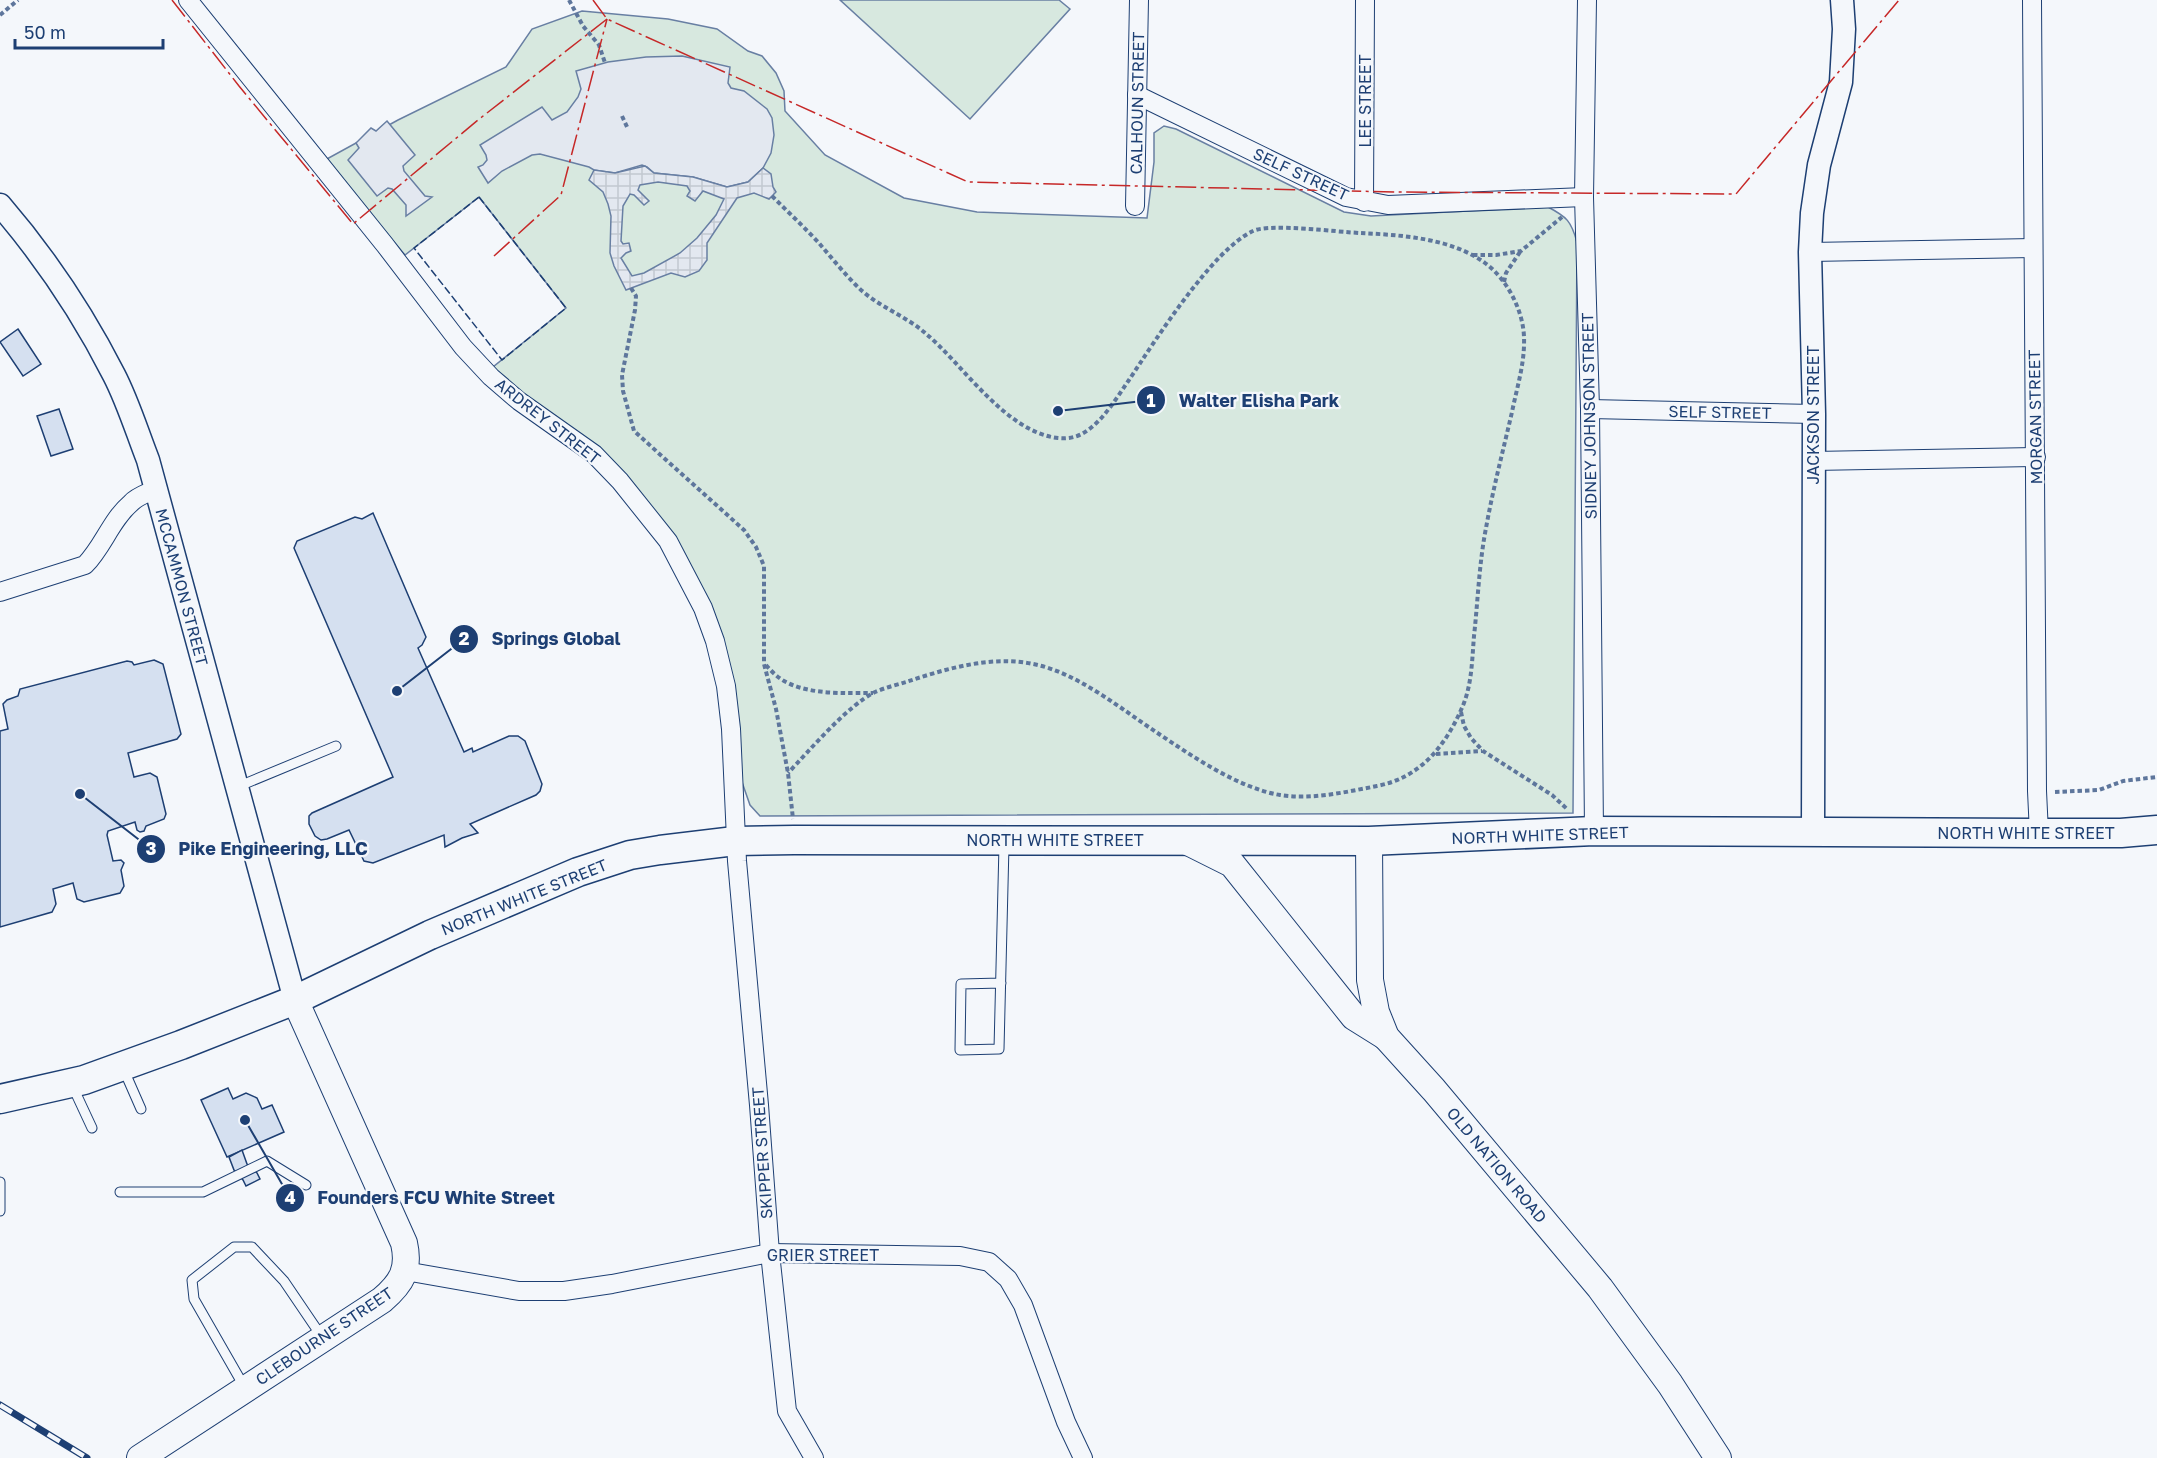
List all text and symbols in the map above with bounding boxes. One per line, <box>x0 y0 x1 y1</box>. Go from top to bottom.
scale bar <box>15 12 164 50</box>
text: 50 m <box>24 21 66 43</box>
street label: CALHOUN STREET <box>1126 31 1148 175</box>
street label: LEE STREET <box>1355 54 1375 148</box>
street label: SELF STREET <box>1250 143 1352 205</box>
street label: SIDNEY JOHNSON STREET <box>1577 312 1601 519</box>
street label: JACKSON STREET <box>1803 345 1823 485</box>
street label: MORGAN STREET <box>2024 349 2046 485</box>
street label: ARDREY STREET <box>491 374 605 468</box>
callout: Walter Elisha Park <box>1136 382 1351 418</box>
text: 1 <box>1146 389 1156 411</box>
text: Walter Elisha Park <box>1179 389 1340 411</box>
street label: SELF STREET <box>1668 401 1772 423</box>
street label: MCCAMMON STREET <box>151 506 213 668</box>
callout: Springs Global <box>449 621 632 657</box>
text: 2 <box>459 627 470 649</box>
text: Springs Global <box>491 627 621 649</box>
street label: NORTH WHITE STREET <box>1451 822 1629 848</box>
street label: NORTH WHITE STREET <box>1937 823 2115 843</box>
street label: NORTH WHITE STREET <box>966 830 1144 850</box>
callout: Pike Engineering, LLC <box>136 831 380 867</box>
text: 3 <box>146 837 157 859</box>
text: Pike Engineering, LLC <box>178 837 368 859</box>
street label: NORTH WHITE STREET <box>438 854 610 940</box>
street label: SKIPPER STREET <box>747 1086 777 1220</box>
street label: OLD NATION ROAD <box>1443 1103 1551 1227</box>
callout: Founders FCU White Street <box>275 1180 567 1216</box>
text: 4 <box>284 1186 296 1208</box>
text: Founders FCU White Street <box>317 1186 555 1208</box>
street label: GRIER STREET <box>767 1245 879 1265</box>
street label: CLEBOURNE STREET <box>252 1283 396 1389</box>

